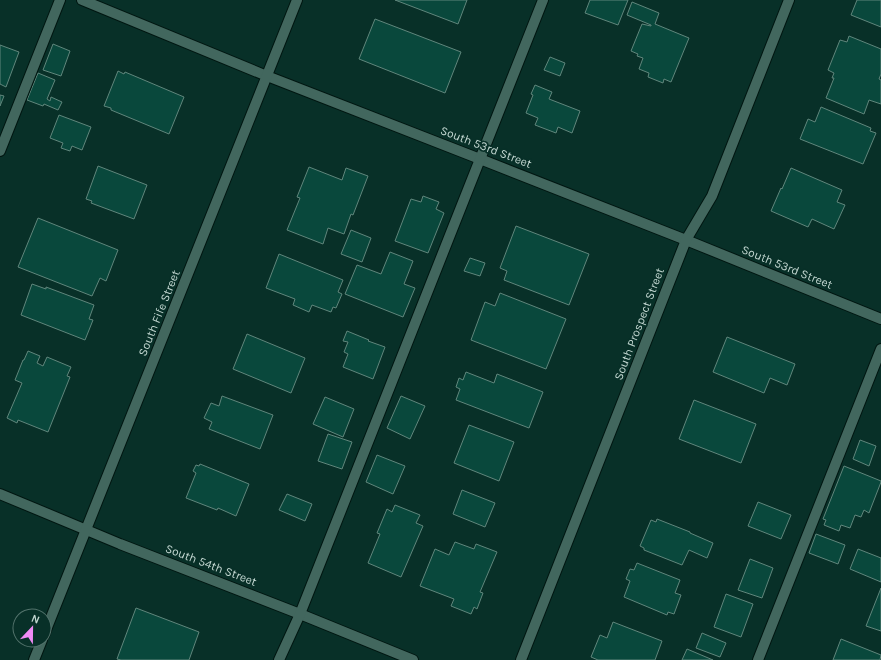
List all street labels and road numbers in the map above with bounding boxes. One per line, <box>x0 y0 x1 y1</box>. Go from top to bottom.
street label: South 53rd Street <box>438 123 534 171</box>
street label: South 53rd Street <box>740 242 835 292</box>
street label: South Prospect Street <box>611 265 667 382</box>
street label: South Fife Street <box>135 267 183 358</box>
street label: South 54th Street <box>163 541 259 589</box>

